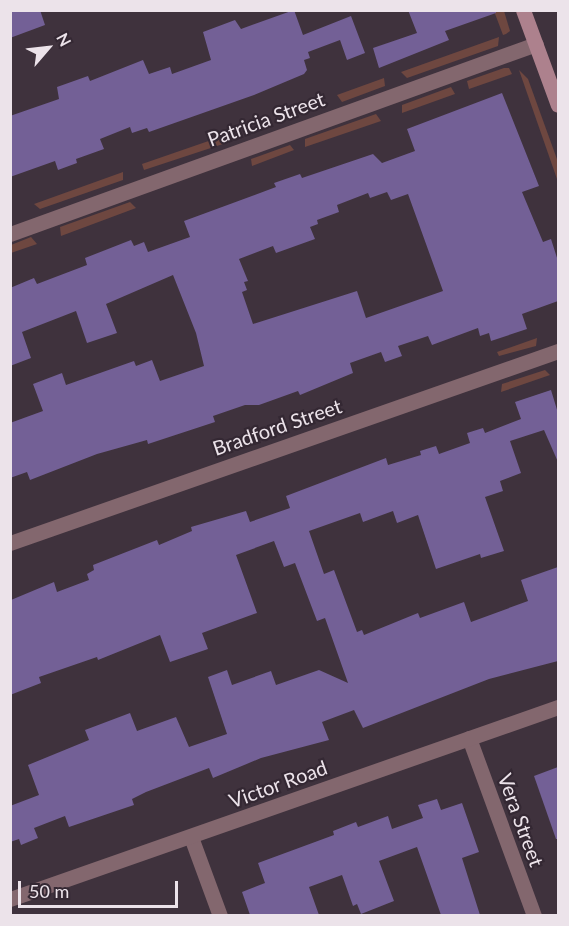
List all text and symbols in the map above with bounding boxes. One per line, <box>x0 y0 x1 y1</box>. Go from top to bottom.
north arrow <box>18 18 78 78</box>
text: N <box>53 29 76 49</box>
street label: Patricia Street <box>204 87 328 151</box>
street label: Bradford Street <box>209 394 345 460</box>
street label: Victor Road <box>225 755 331 813</box>
street label: Vera Street <box>493 770 549 870</box>
scale bar <box>21 869 182 907</box>
text: 50 m <box>29 880 69 902</box>

